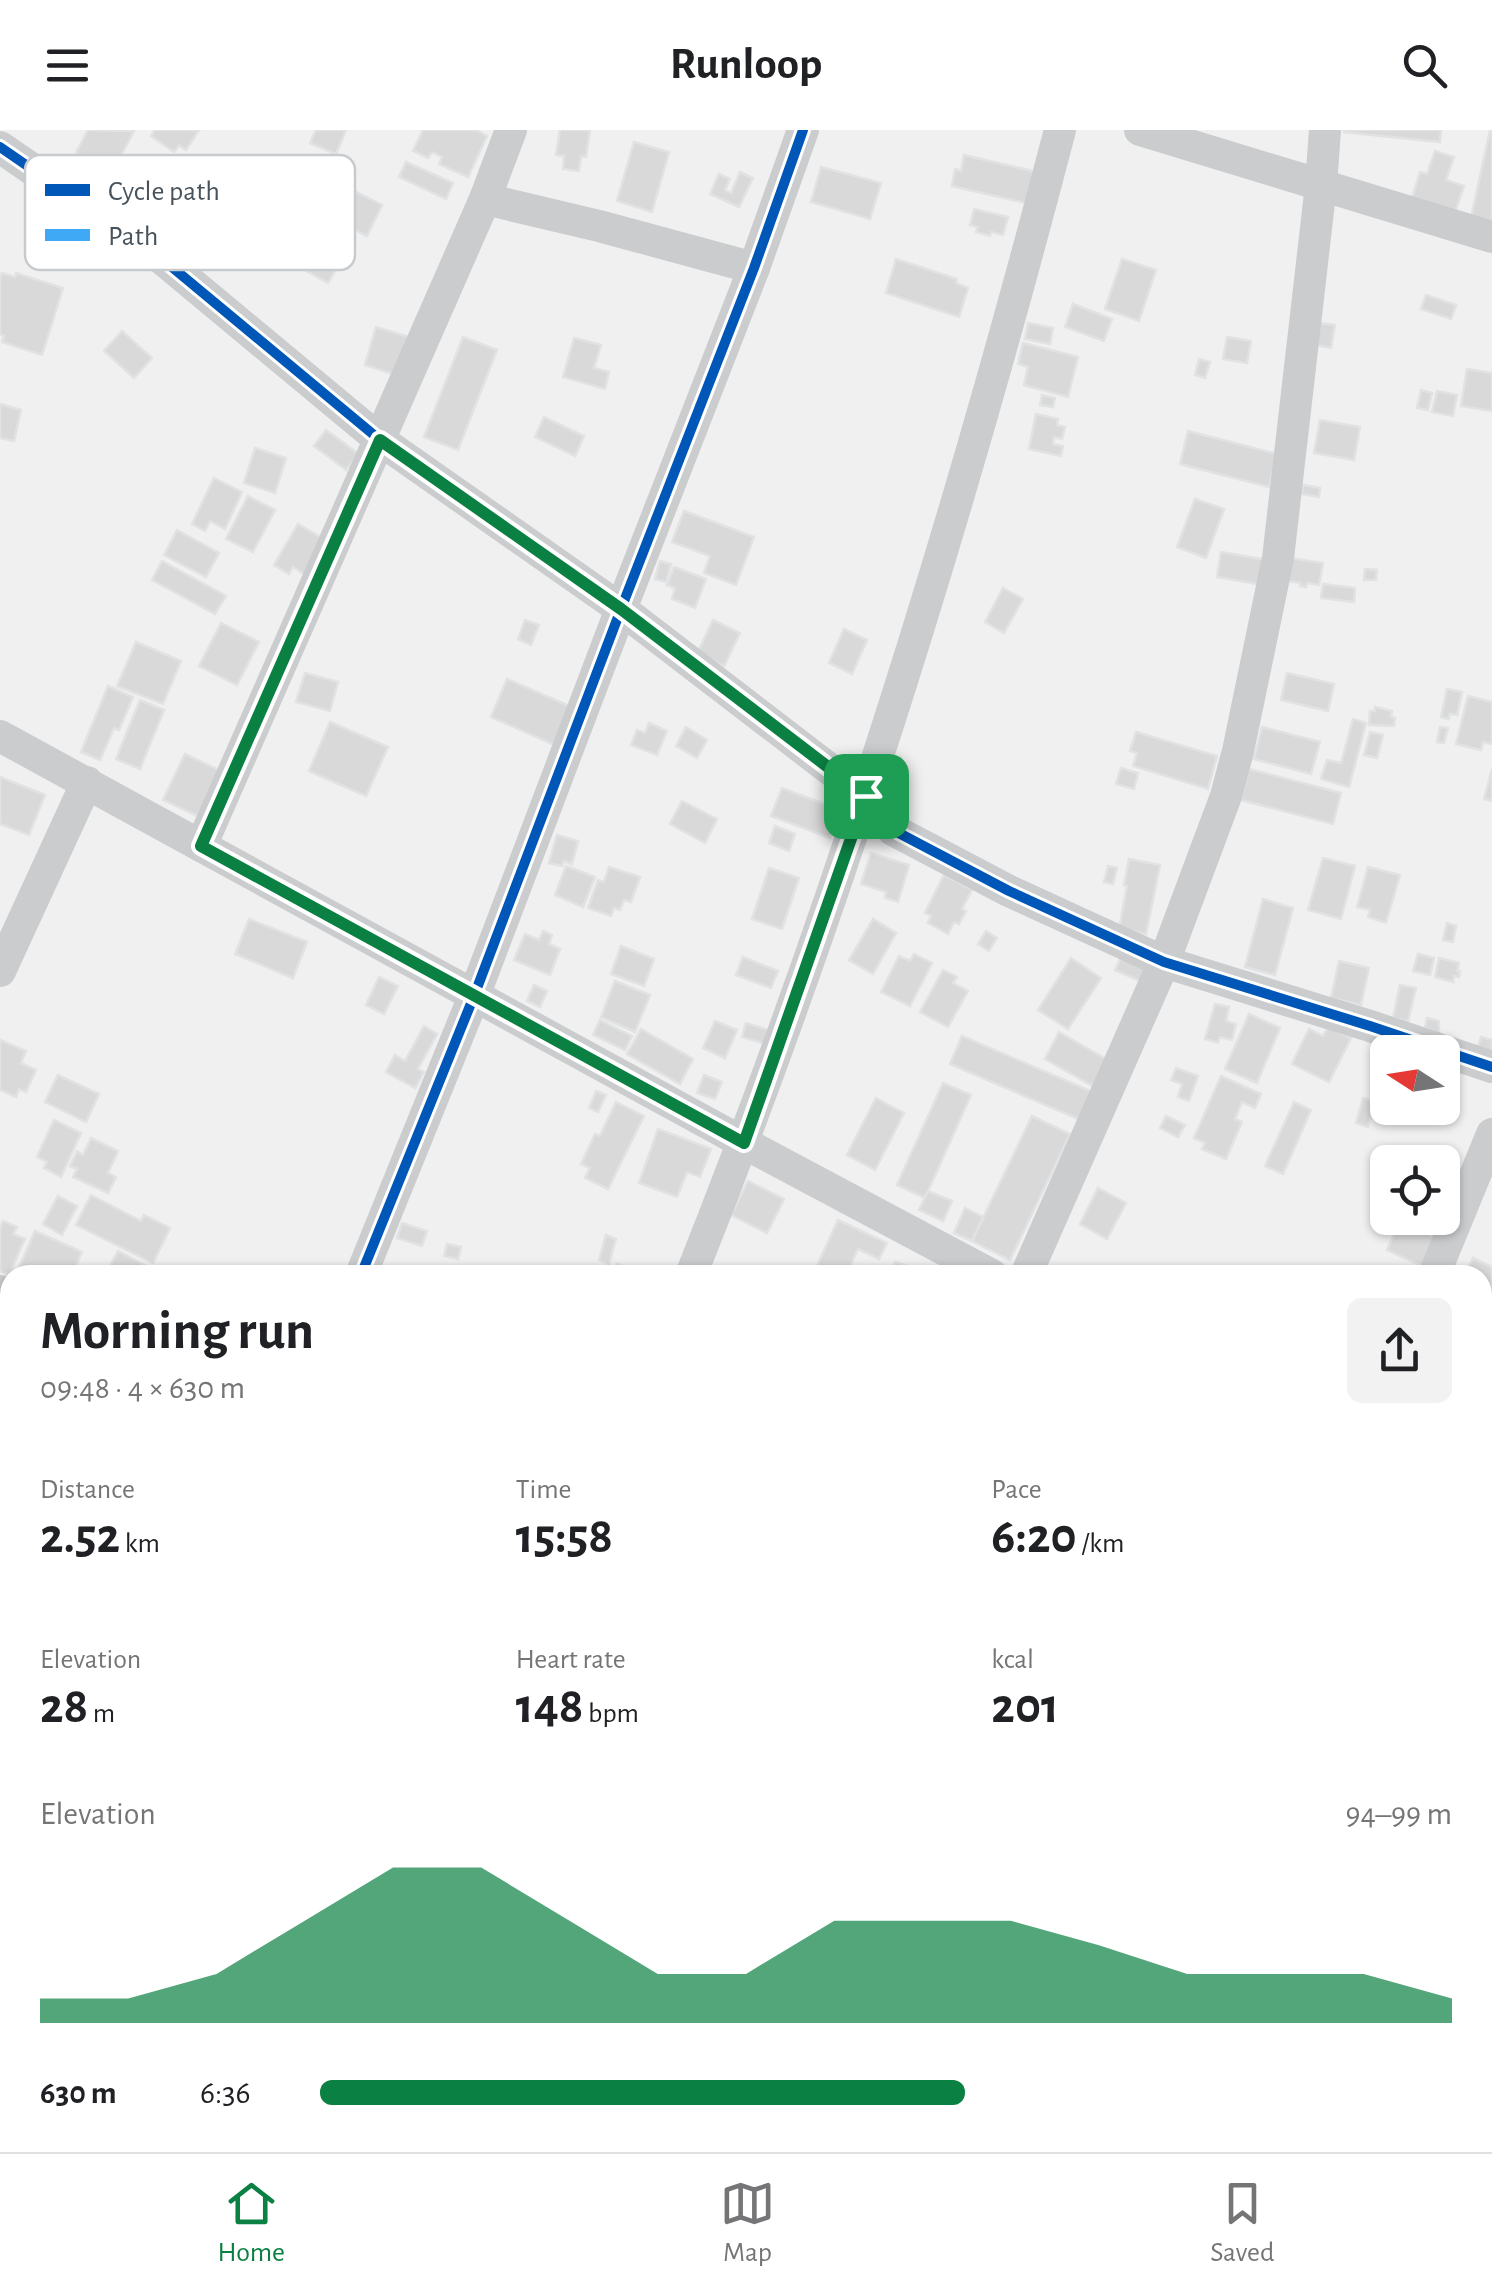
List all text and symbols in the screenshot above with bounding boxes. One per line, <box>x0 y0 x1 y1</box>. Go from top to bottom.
icon: menu <box>40 38 95 93</box>
icon: search <box>1397 38 1452 93</box>
text: Runloop <box>670 42 822 87</box>
legend <box>25 155 355 270</box>
text: Cycle path <box>108 178 220 206</box>
text: Path <box>108 223 158 251</box>
pin <box>824 754 909 839</box>
icon: arrive <box>839 769 894 824</box>
north arrow <box>1370 1035 1460 1125</box>
map controls <box>1370 1035 1460 1235</box>
button: locate <box>1370 1145 1460 1235</box>
button: share <box>1347 1298 1452 1403</box>
text: Morning run <box>40 1304 314 1359</box>
text: 09:48 · 4 × 630 m <box>40 1372 245 1404</box>
text: Distance <box>40 1476 135 1504</box>
text: Time <box>516 1476 571 1504</box>
text: Pace <box>991 1476 1042 1504</box>
text: 2.52 <box>40 1512 120 1562</box>
text: 15:58 <box>516 1512 613 1562</box>
text: 6:20 <box>991 1512 1077 1562</box>
text: km <box>120 1530 160 1558</box>
text: /km <box>1077 1530 1124 1558</box>
text: Elevation <box>40 1646 141 1674</box>
text: Heart rate <box>516 1646 626 1674</box>
text: kcal <box>991 1646 1034 1674</box>
text: 28 <box>40 1682 88 1732</box>
text: 148 <box>516 1682 583 1732</box>
text: 201 <box>991 1682 1059 1732</box>
text: m <box>88 1700 115 1728</box>
text: bpm <box>583 1700 639 1728</box>
text: Elevation <box>40 1798 156 1830</box>
text: 94–99 m <box>1345 1798 1452 1830</box>
text: 630 m <box>40 2077 117 2109</box>
text: 6:36 <box>200 2077 251 2109</box>
tab: Home <box>218 2176 285 2270</box>
tab: Map <box>720 2176 775 2270</box>
tab: Saved <box>1210 2176 1274 2270</box>

